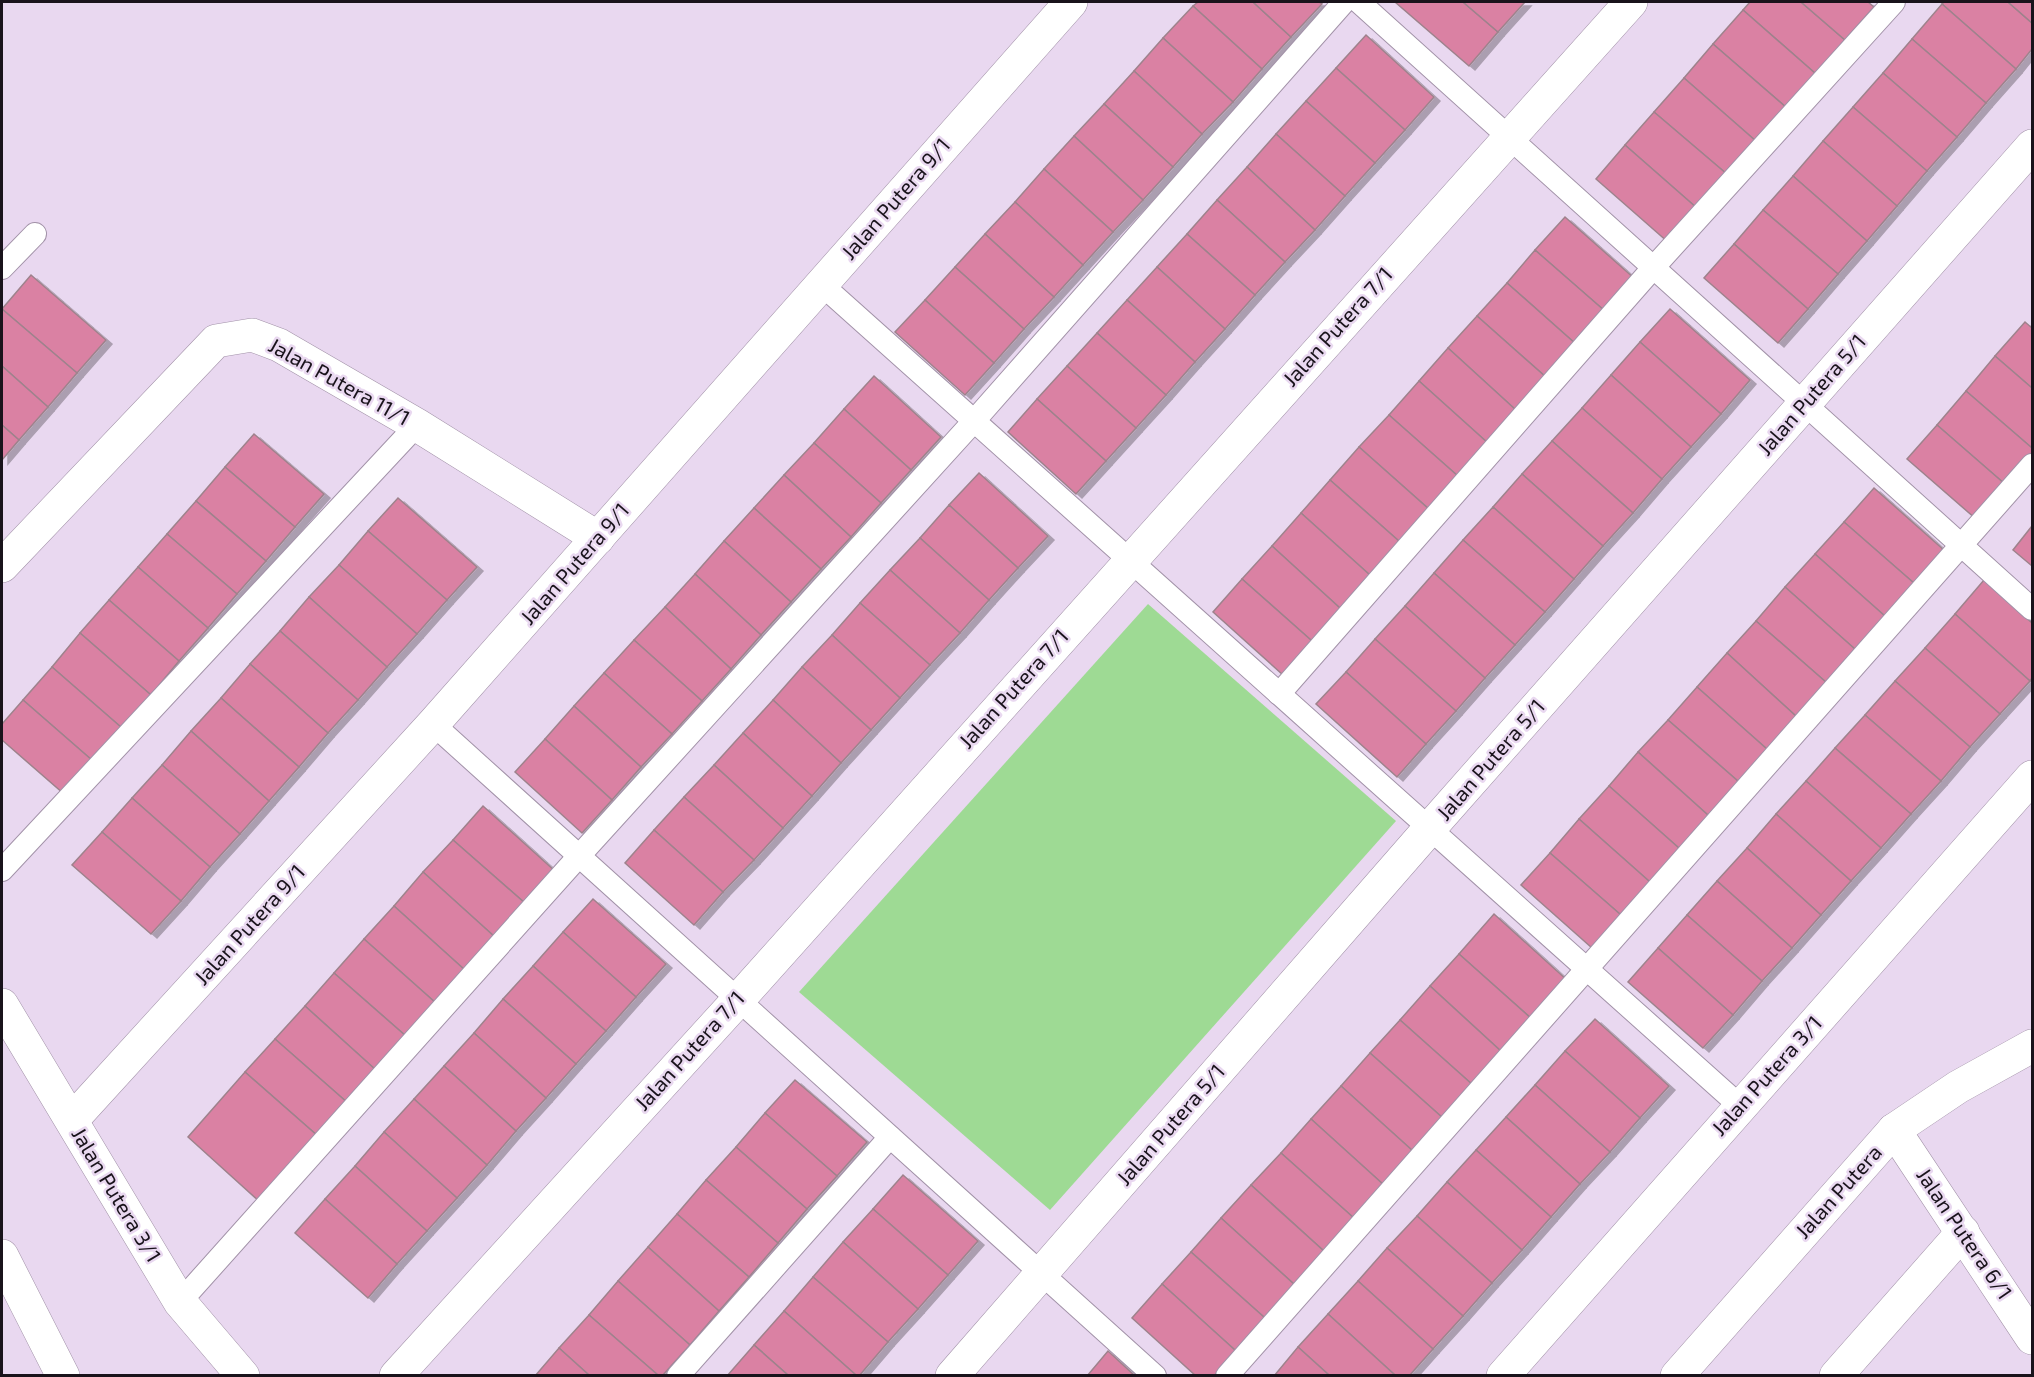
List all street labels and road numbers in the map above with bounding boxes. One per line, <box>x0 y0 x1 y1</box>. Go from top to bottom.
street label: Jalan Putera 9/1 <box>835 132 954 264</box>
street label: Jalan Putera 7/1 <box>1277 261 1397 391</box>
street label: Jalan Putera 5/1 <box>1752 328 1870 460</box>
street label: Jalan Putera 11/1 <box>265 332 415 430</box>
street label: Jalan Putera 9/1 <box>514 497 633 629</box>
street label: Jalan Putera 7/1 <box>953 623 1073 753</box>
street label: Jalan Putera 5/1 <box>1431 693 1549 825</box>
street label: Jalan Putera 9/1 <box>188 859 309 989</box>
street label: Jalan Putera 7/1 <box>629 985 749 1115</box>
street label: Jalan Putera 3/1 <box>1706 1010 1826 1140</box>
street label: Jalan Putera 5/1 <box>1111 1058 1229 1190</box>
street label: Jalan Putera 3/1 <box>67 1122 167 1266</box>
street label: Jalan Putera <box>1789 1139 1886 1243</box>
street label: Jalan Putera 6/1 <box>1912 1163 2018 1304</box>

